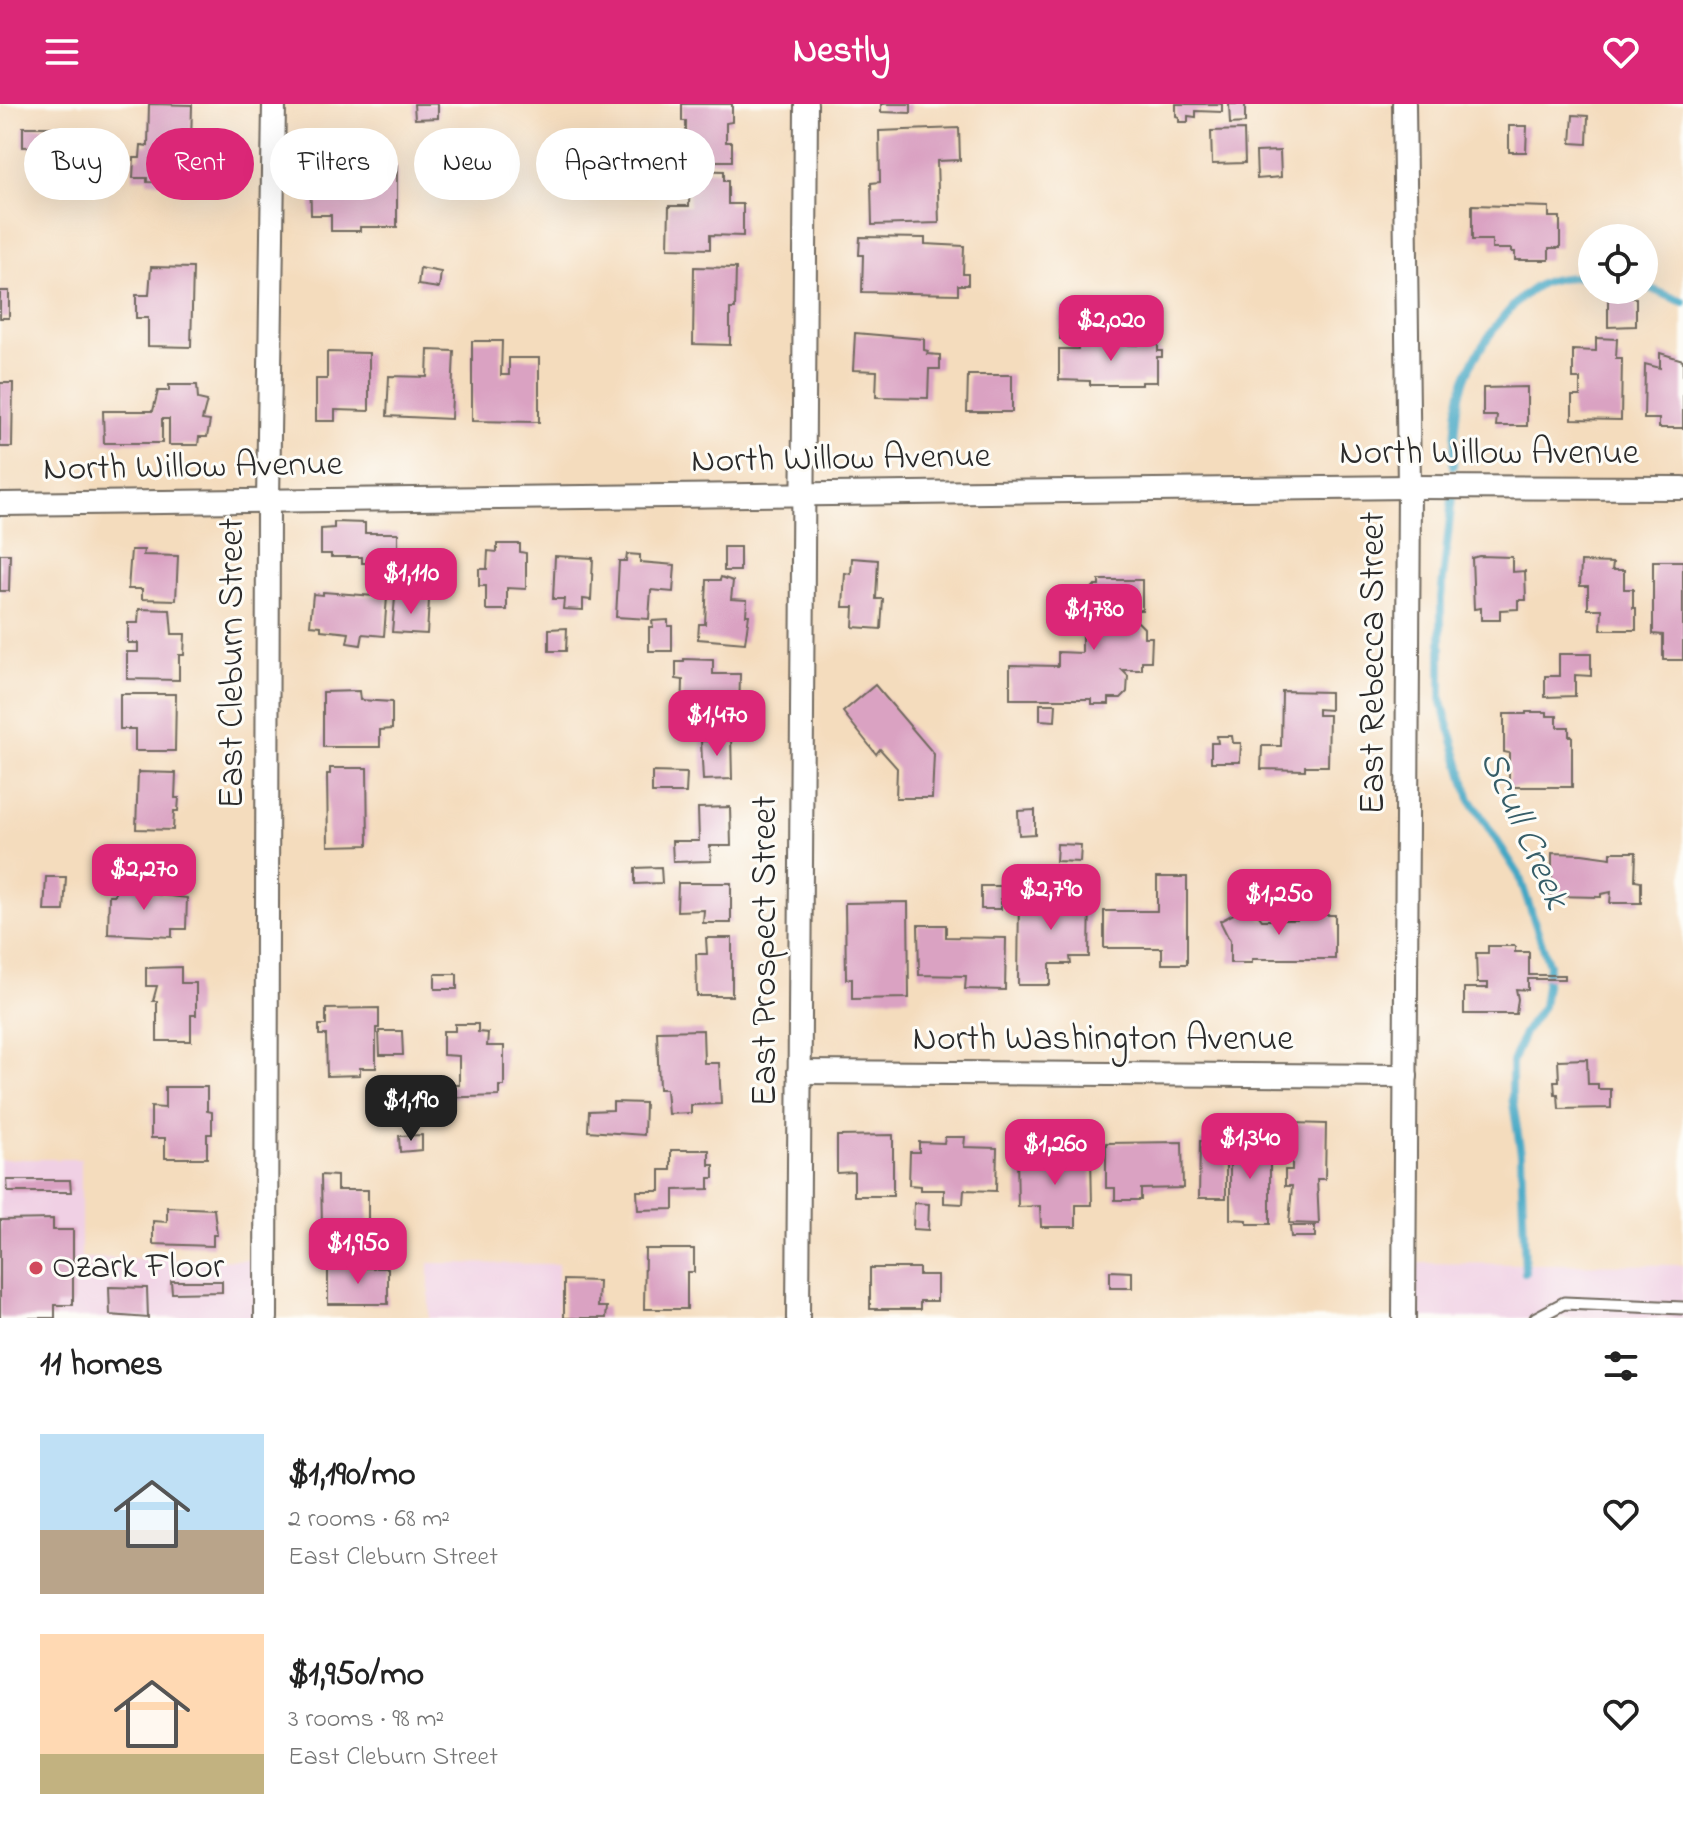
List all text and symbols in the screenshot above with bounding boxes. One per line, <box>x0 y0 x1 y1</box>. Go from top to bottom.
text: Nestly <box>793 26 890 79</box>
icon: menu <box>40 30 84 74</box>
icon: heart <box>1599 30 1643 74</box>
chip: Buy <box>24 128 130 200</box>
chip: Rent <box>146 128 254 200</box>
chip: Filters <box>270 128 398 200</box>
chip: New <box>414 128 520 200</box>
chip: Apartment <box>536 128 715 200</box>
map controls <box>1578 224 1658 304</box>
button: locate <box>1578 224 1658 304</box>
pin: $2,020 <box>1046 295 1176 363</box>
text: $2,020 <box>1077 302 1145 340</box>
street label: North Willow Avenue <box>1339 428 1640 481</box>
street label: North Willow Avenue <box>691 431 992 489</box>
street label: North Willow Avenue <box>43 439 344 497</box>
street label: East Rebecca Street <box>1348 512 1401 814</box>
street label: East Cleburn Street <box>207 518 260 808</box>
pin: $1,110 <box>346 548 476 616</box>
text: $1,110 <box>383 555 439 593</box>
pin: $1,780 <box>1029 584 1159 652</box>
text: $1,780 <box>1064 591 1124 629</box>
pin: $1,470 <box>652 690 782 758</box>
text: $1,470 <box>686 697 748 735</box>
water label: Scull Creek <box>1463 742 1583 920</box>
street label: East Prospect Street <box>740 795 793 1107</box>
pin: $2,270 <box>79 844 209 912</box>
text: $2,270 <box>110 851 178 889</box>
pin: $2,790 <box>986 864 1116 932</box>
pin: $1,250 <box>1214 869 1344 937</box>
text: $2,790 <box>1020 871 1082 909</box>
text: $1,250 <box>1245 876 1313 914</box>
street label: North Washington Avenue <box>913 1014 1294 1067</box>
pin: $1,190 <box>346 1075 476 1143</box>
text: $1,190 <box>383 1082 439 1120</box>
pin: $1,340 <box>1185 1113 1315 1181</box>
pin: $1,260 <box>990 1119 1120 1187</box>
text: $1,340 <box>1219 1120 1281 1158</box>
text: $1,260 <box>1023 1126 1087 1164</box>
pin: $1,950 <box>293 1218 423 1286</box>
text: $1,950 <box>327 1225 389 1263</box>
place label: Ozark Floor <box>52 1242 225 1295</box>
marker: Ozark Floor <box>27 1259 45 1277</box>
text: 11 homes <box>40 1341 163 1391</box>
icon: filters <box>1599 1344 1643 1388</box>
text: $1,190/mo <box>288 1451 416 1501</box>
icon: home <box>104 1466 200 1562</box>
icon: heart <box>1599 1492 1643 1536</box>
text: 2 rooms · 68 m² <box>288 1501 450 1539</box>
text: East Cleburn Street <box>288 1539 498 1577</box>
text: $1,950/mo <box>288 1651 424 1701</box>
icon: home <box>104 1666 200 1762</box>
icon: heart <box>1599 1692 1643 1736</box>
text: 3 rooms · 98 m² <box>288 1701 444 1739</box>
text: East Cleburn Street <box>288 1739 498 1777</box>

